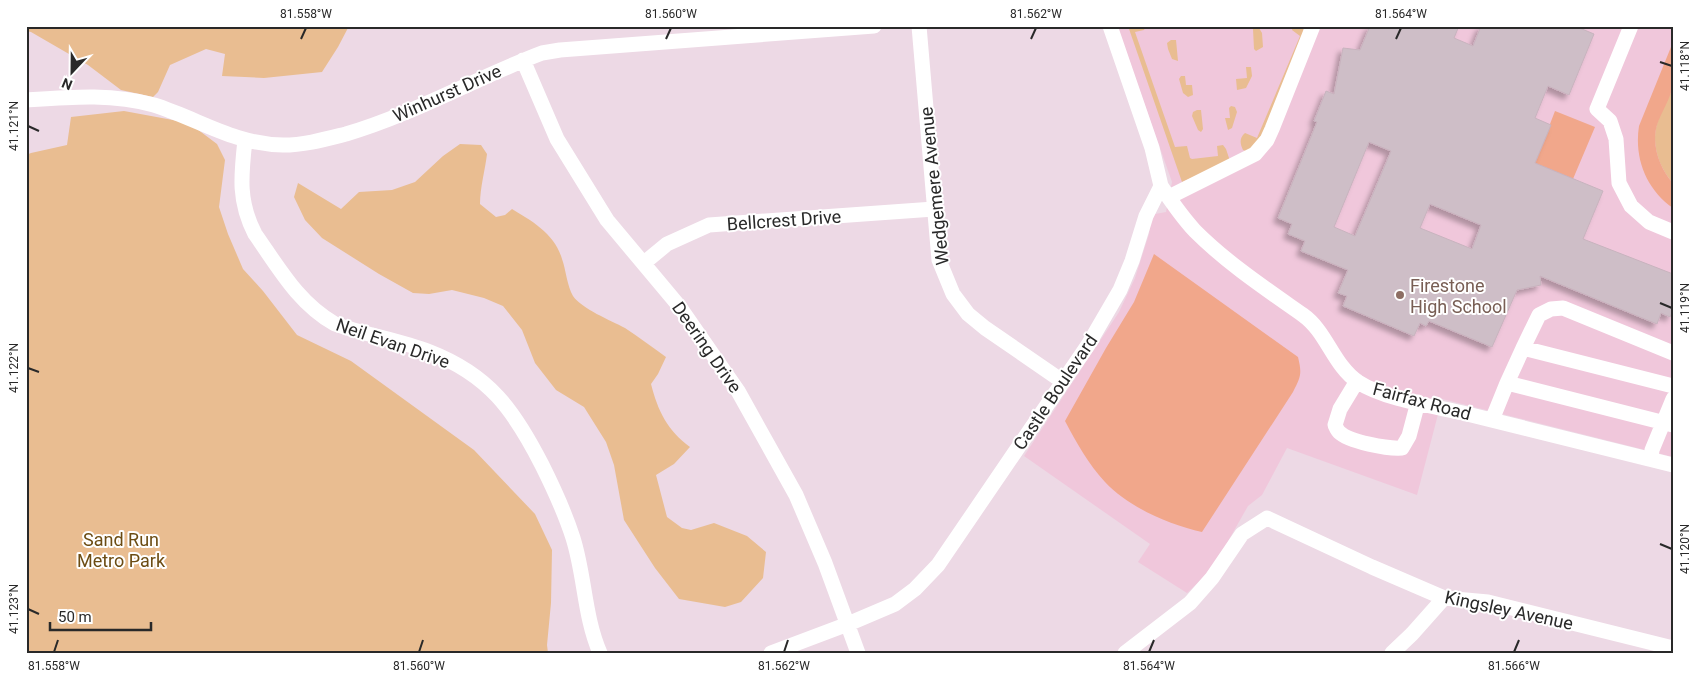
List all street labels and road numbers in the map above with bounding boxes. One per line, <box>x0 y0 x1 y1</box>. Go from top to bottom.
street label: Winhurst Drive <box>390 60 504 126</box>
street label: Wedgemere Avenue <box>915 106 953 266</box>
street label: Bellcrest Drive <box>726 206 842 234</box>
street label: Deering Drive <box>668 297 746 397</box>
street label: Neil Evan Drive <box>333 314 453 372</box>
street label: Castle Boulevard <box>1009 330 1101 454</box>
street label: Fairfax Road <box>1371 378 1473 424</box>
street label: Kingsley Avenue <box>1443 586 1575 634</box>

